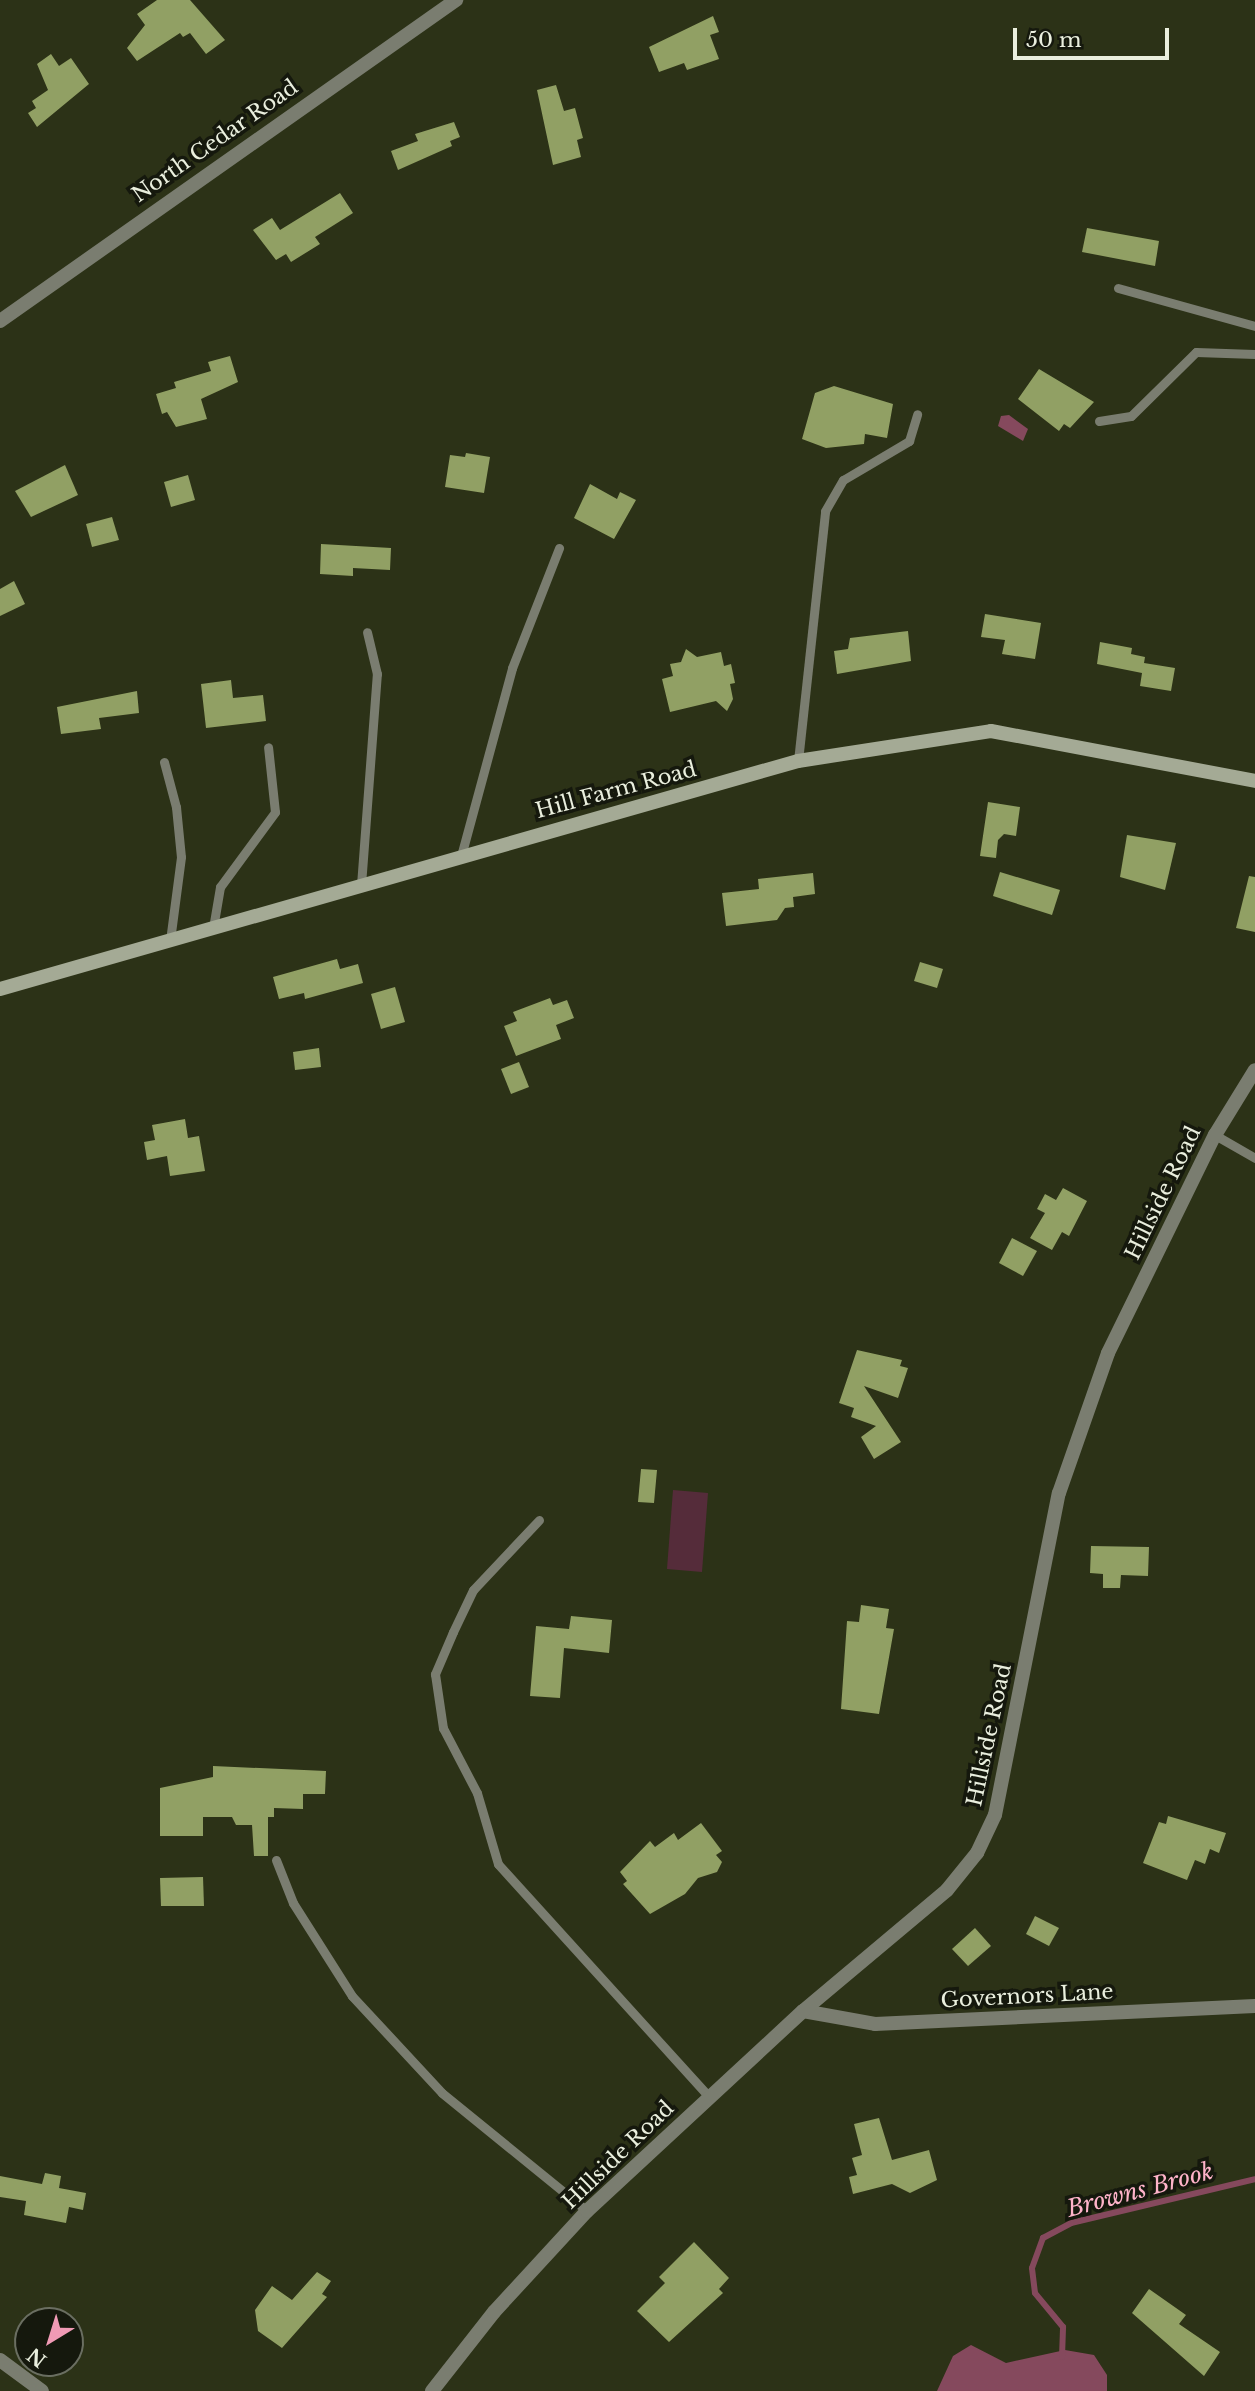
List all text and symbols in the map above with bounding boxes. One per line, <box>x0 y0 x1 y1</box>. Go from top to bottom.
scale bar <box>1017 14 1173 58</box>
text: 50 m <box>1026 27 1081 53</box>
street label: North Cedar Road <box>127 74 303 208</box>
street label: Hill Farm Road <box>533 756 699 824</box>
street label: Hillside Road <box>1120 1122 1206 1264</box>
street label: Hillside Road <box>962 1661 1016 1809</box>
street label: Governors Lane <box>940 1979 1114 2013</box>
street label: Hillside Road <box>557 2096 679 2214</box>
water label: Browns Brook <box>1064 2157 1216 2223</box>
north arrow <box>14 2307 84 2377</box>
text: N <box>23 2343 51 2372</box>

